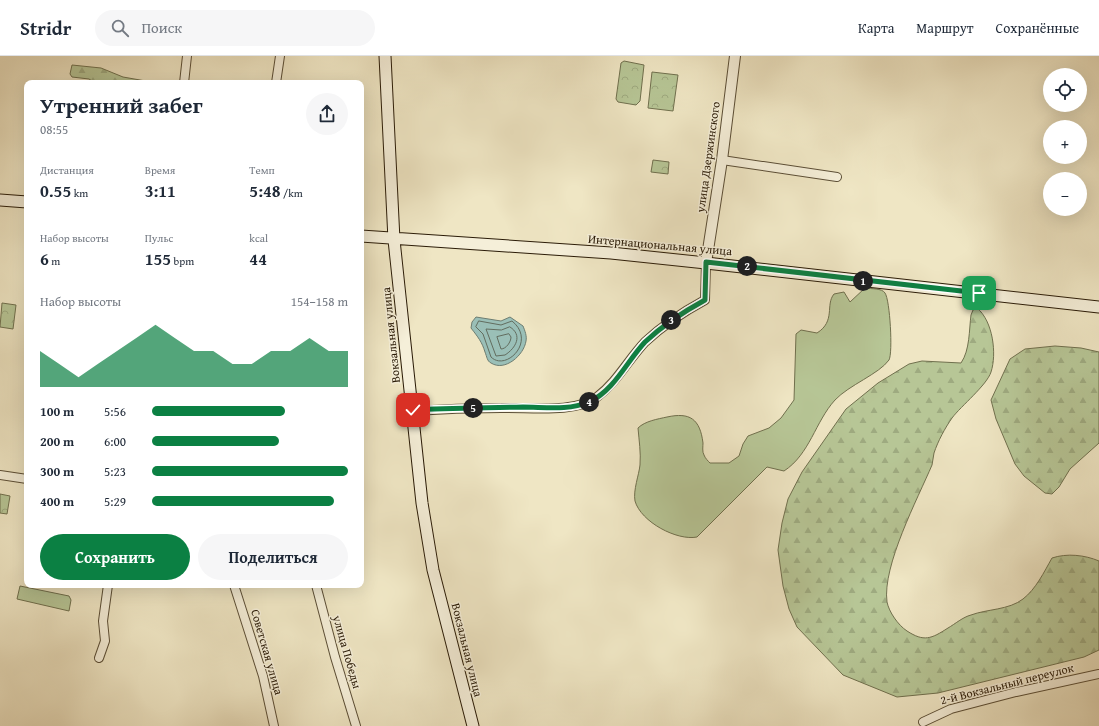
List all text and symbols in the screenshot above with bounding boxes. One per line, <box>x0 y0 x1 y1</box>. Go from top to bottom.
search box <box>95 10 375 46</box>
text: Stridr <box>20 14 71 42</box>
icon: search <box>109 17 131 39</box>
text: Поиск <box>141 17 182 38</box>
text: Карта <box>858 18 894 38</box>
text: Маршрут <box>916 18 974 38</box>
text: Сохранённые <box>996 18 1079 38</box>
map controls <box>1043 68 1087 216</box>
button: locate <box>1043 68 1087 112</box>
text: Утренний забег <box>40 89 203 121</box>
button: share <box>306 93 348 135</box>
street label: улица Дзержинского <box>691 100 724 214</box>
text: 08:55 <box>40 120 68 139</box>
button: + <box>1043 120 1087 164</box>
text: Дистанция <box>40 162 94 178</box>
text: Время <box>145 162 175 178</box>
text: Темп <box>249 162 275 178</box>
button: − <box>1043 172 1087 216</box>
text: 0.55 <box>40 178 71 203</box>
text: 3:11 <box>145 178 176 203</box>
text: 5:48 <box>249 178 281 203</box>
text: km <box>71 185 88 201</box>
text: /km <box>281 185 303 201</box>
text: Набор высоты <box>40 230 109 246</box>
text: Пульс <box>145 230 173 246</box>
text: kcal <box>249 230 268 246</box>
street label: Интернациональная улица <box>587 230 733 259</box>
text: 6 <box>40 246 49 271</box>
text: 155 <box>145 246 171 271</box>
text: 44 <box>249 246 267 271</box>
text: m <box>49 253 60 269</box>
text: bpm <box>171 253 194 269</box>
pin: 2 <box>737 256 757 276</box>
text: 2 <box>744 258 750 274</box>
pin: 1 <box>853 271 873 291</box>
text: 1 <box>860 273 866 289</box>
pin <box>962 276 996 310</box>
icon: arrive <box>968 282 990 304</box>
street label: Вокзальная улица <box>377 286 404 384</box>
text: Набор высоты <box>40 292 121 311</box>
text: 154–158 m <box>291 292 348 311</box>
pin: 3 <box>661 310 681 330</box>
text: 3 <box>668 312 674 328</box>
pin: 4 <box>579 392 599 412</box>
pin <box>396 393 430 427</box>
text: 4 <box>586 394 592 410</box>
pin: 5 <box>463 398 483 418</box>
icon: check <box>402 399 424 421</box>
text: 5 <box>470 400 476 416</box>
text: 100 m <box>40 402 74 421</box>
text: 5:56 <box>104 402 126 421</box>
text: 200 m <box>40 432 74 451</box>
text: 6:00 <box>104 432 126 451</box>
text: 300 m <box>40 462 74 481</box>
text: 5:23 <box>104 462 126 481</box>
text: 400 m <box>40 492 74 511</box>
text: 5:29 <box>104 492 126 511</box>
button: Сохранить <box>40 534 190 580</box>
button: Поделиться <box>198 534 348 580</box>
street label: Вокзальная улица <box>448 601 487 699</box>
street label: Советская улица <box>247 607 288 697</box>
street label: улица Победы <box>329 612 366 691</box>
street label: 2-й Вокзальный переулок <box>938 659 1076 708</box>

